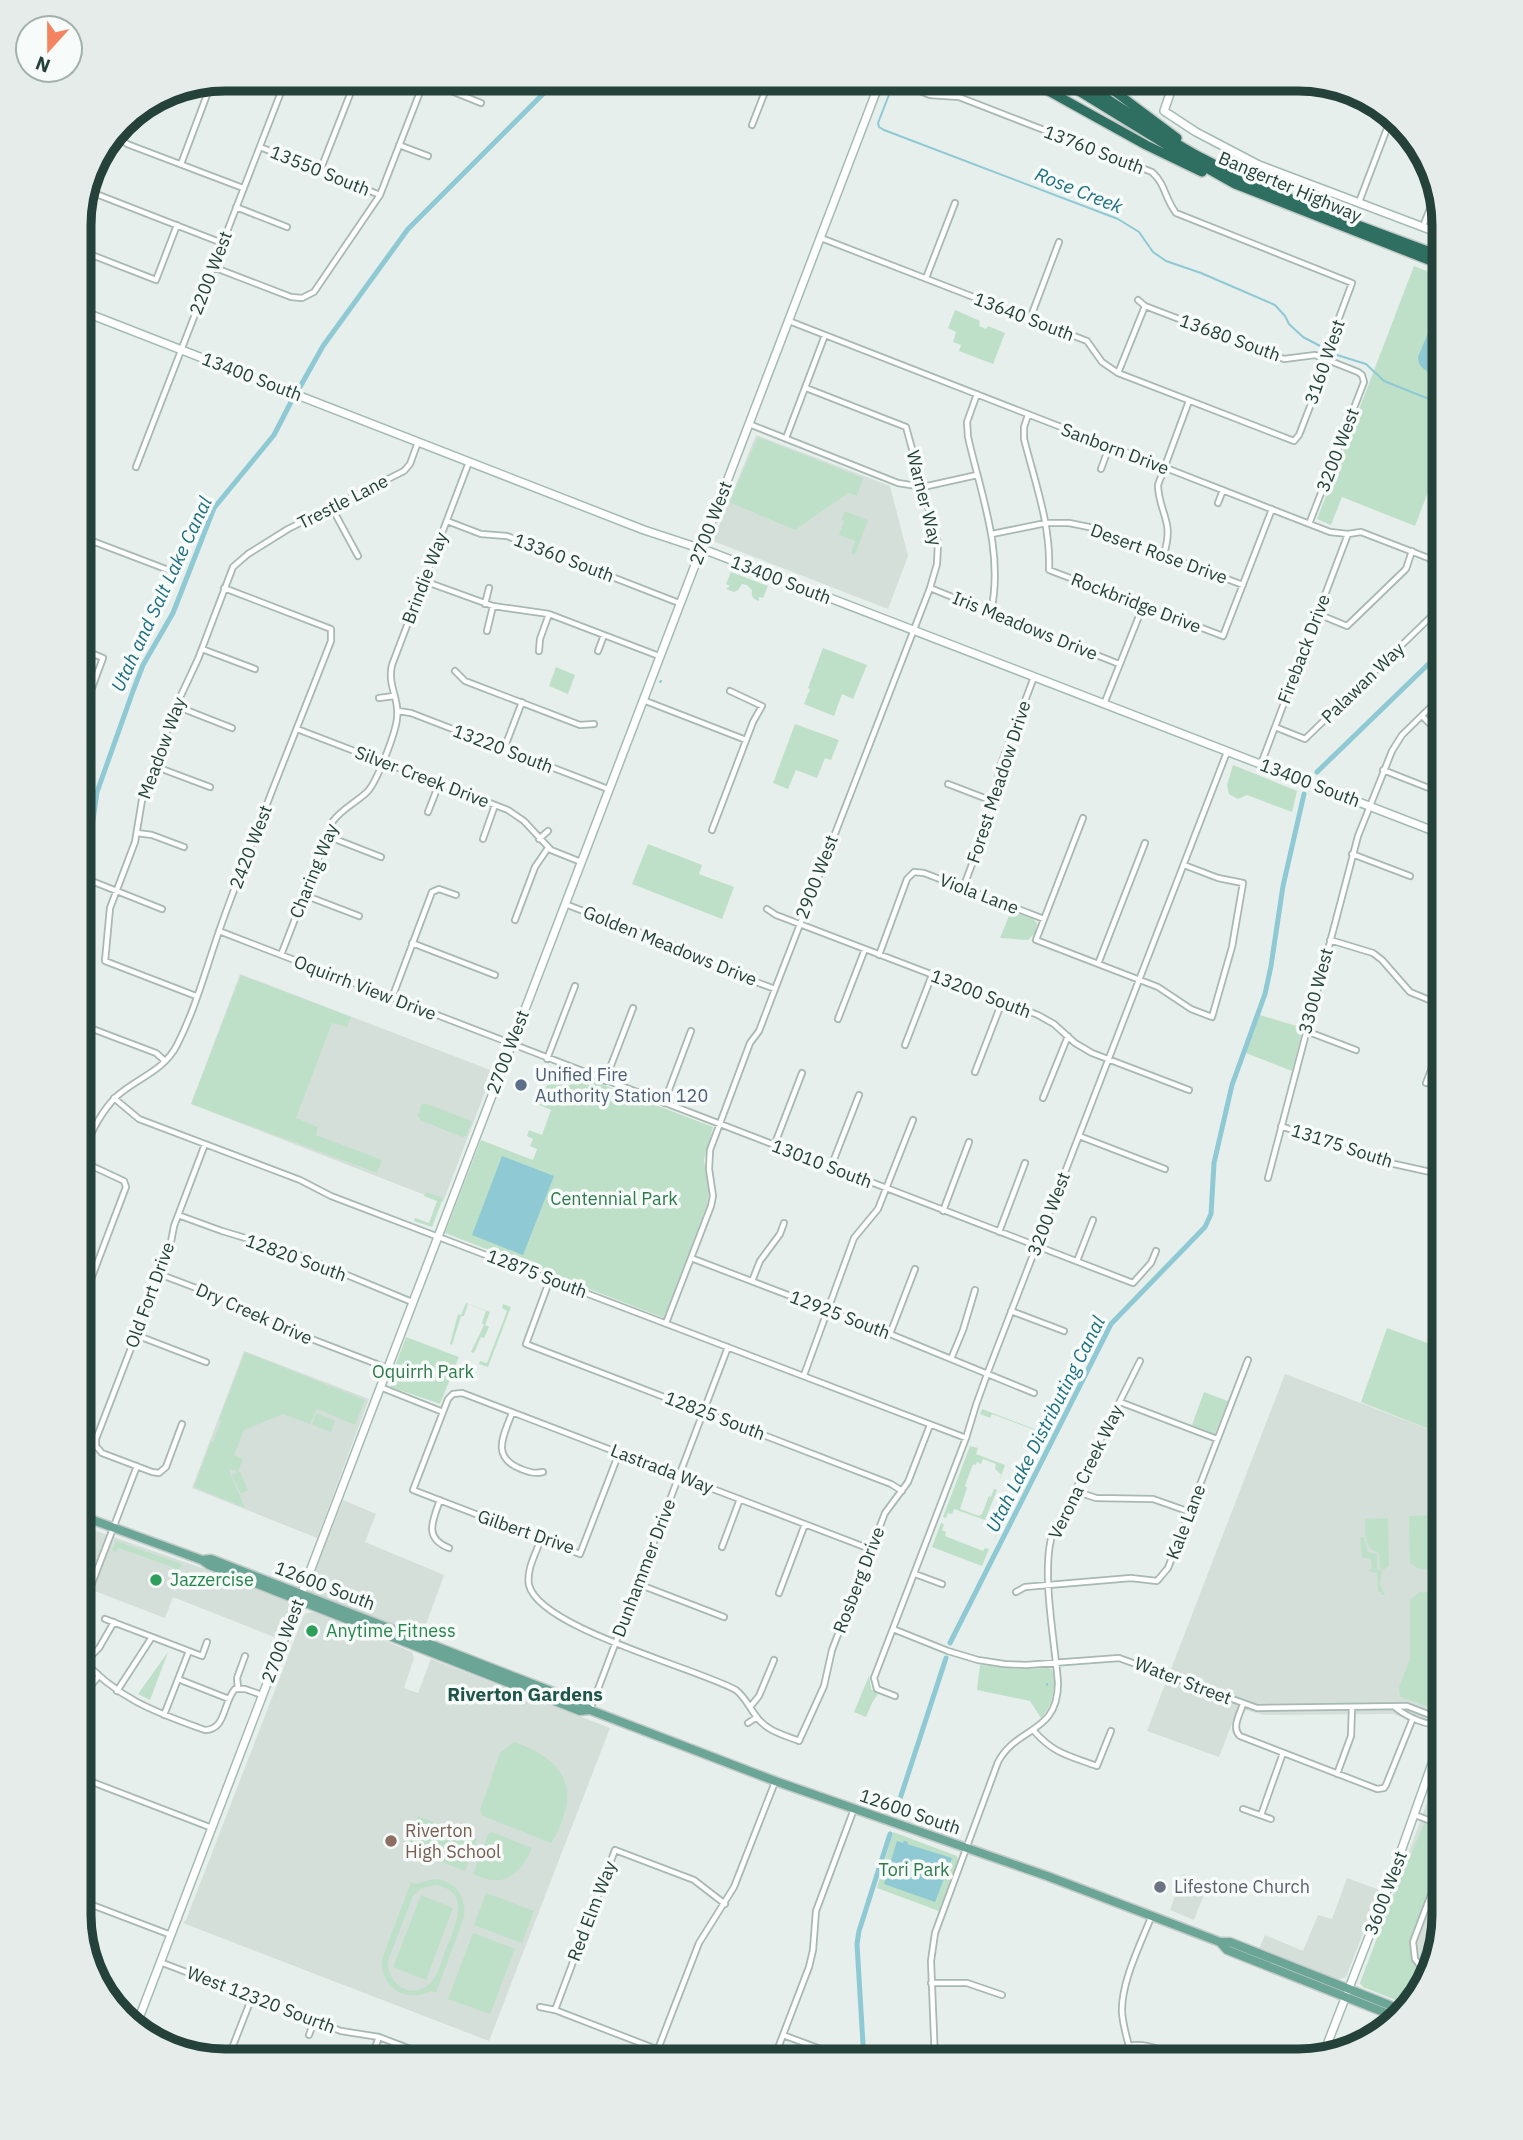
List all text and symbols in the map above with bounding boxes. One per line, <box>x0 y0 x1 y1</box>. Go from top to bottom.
north arrow <box>14 14 84 84</box>
text: N <box>32 51 54 79</box>
street label: 13760 South <box>1041 120 1148 179</box>
street label: 13550 South <box>267 140 373 201</box>
street label: Bangerter Highway <box>1215 146 1365 227</box>
water label: Rose Creek <box>1032 162 1127 219</box>
street label: 2200 West <box>184 228 237 318</box>
street label: 13640 South <box>971 287 1078 346</box>
street label: 13680 South <box>1177 309 1284 366</box>
street label: 3160 West <box>1299 316 1350 407</box>
street label: 13400 South <box>199 347 306 406</box>
street label: 3200 West <box>1311 405 1364 495</box>
street label: Sanborn Drive <box>1058 417 1172 480</box>
street label: Warner Way <box>902 448 947 548</box>
street label: Trestle Lane <box>294 469 392 534</box>
street label: 2700 West <box>684 478 737 568</box>
water label: Utah and Salt Lake Canal <box>105 493 217 695</box>
street label: Desert Rose Drive <box>1088 518 1231 589</box>
street label: 13360 South <box>511 528 618 587</box>
street label: Brindie Way <box>397 529 453 627</box>
street label: 13400 South <box>728 550 835 609</box>
street label: Rockbridge Drive <box>1068 567 1204 638</box>
street label: Iris Meadows Drive <box>949 586 1101 665</box>
street label: Fireback Drive <box>1272 591 1335 707</box>
street label: Palawan Way <box>1316 637 1409 728</box>
street label: Meadow Way <box>132 694 191 802</box>
street label: Forest Meadow Drive <box>961 697 1036 866</box>
street label: 13220 South <box>450 719 557 778</box>
street label: Silver Creek Drive <box>352 740 493 813</box>
street label: 13400 South <box>1257 753 1364 812</box>
street label: 2420 West <box>224 802 277 892</box>
street label: Charing Way <box>284 820 343 922</box>
street label: 2900 West <box>790 832 843 922</box>
street label: Viola Lane <box>936 868 1022 919</box>
street label: Golden Meadows Drive <box>580 900 761 991</box>
street label: 3300 West <box>1293 945 1338 1036</box>
street label: Oquirrh View Drive <box>291 950 440 1025</box>
street label: 13200 South <box>928 964 1035 1023</box>
street label: 2700 West <box>481 1007 534 1097</box>
place label: Unified Fire Authority Station 120 <box>535 1063 708 1107</box>
marker: Unified Fire Authority Station 120 <box>513 1077 529 1093</box>
street label: 13175 South <box>1288 1118 1396 1173</box>
street label: 13010 South <box>769 1134 876 1193</box>
street label: 3200 West <box>1022 1169 1075 1259</box>
park label: Centennial Park <box>550 1187 678 1210</box>
street label: 12820 South <box>243 1229 350 1286</box>
street label: Old Fort Drive <box>120 1239 179 1351</box>
street label: 12875 South <box>484 1244 591 1303</box>
street label: Dry Creek Drive <box>192 1278 316 1350</box>
street label: 12925 South <box>787 1285 894 1344</box>
water label: Utah Lake Distributing Canal <box>980 1312 1110 1536</box>
park label: Oquirrh Park <box>372 1360 475 1383</box>
street label: 12825 South <box>662 1386 769 1445</box>
street label: Verona Creek Way <box>1043 1401 1128 1543</box>
street label: Lastrada Way <box>607 1438 717 1499</box>
street label: Kale Lane <box>1161 1481 1210 1563</box>
street label: Dunhammer Drive <box>607 1495 681 1640</box>
street label: Gilbert Drive <box>475 1504 578 1559</box>
street label: Rosberg Drive <box>828 1523 889 1636</box>
street label: 12600 South <box>272 1556 379 1615</box>
place label: Jazzercise <box>170 1568 254 1591</box>
marker: Jazzercise <box>148 1572 164 1588</box>
street label: 2700 West <box>256 1596 309 1686</box>
place label: Anytime Fitness <box>326 1619 456 1642</box>
marker: Anytime Fitness <box>304 1623 320 1639</box>
street label: Water Street <box>1132 1652 1235 1710</box>
district label: Riverton Gardens <box>447 1682 603 1706</box>
street label: 12600 South <box>857 1783 964 1840</box>
place label: Riverton High School <box>405 1819 501 1863</box>
marker: Riverton High School <box>383 1833 399 1849</box>
street label: 3600 West <box>1359 1848 1412 1938</box>
street label: Red Elm Way <box>562 1857 621 1964</box>
park label: Tori Park <box>879 1858 950 1881</box>
place label: Lifestone Church <box>1174 1875 1310 1898</box>
marker: Lifestone Church <box>1152 1879 1168 1895</box>
street label: West 12320 Sourth <box>184 1961 339 2038</box>

